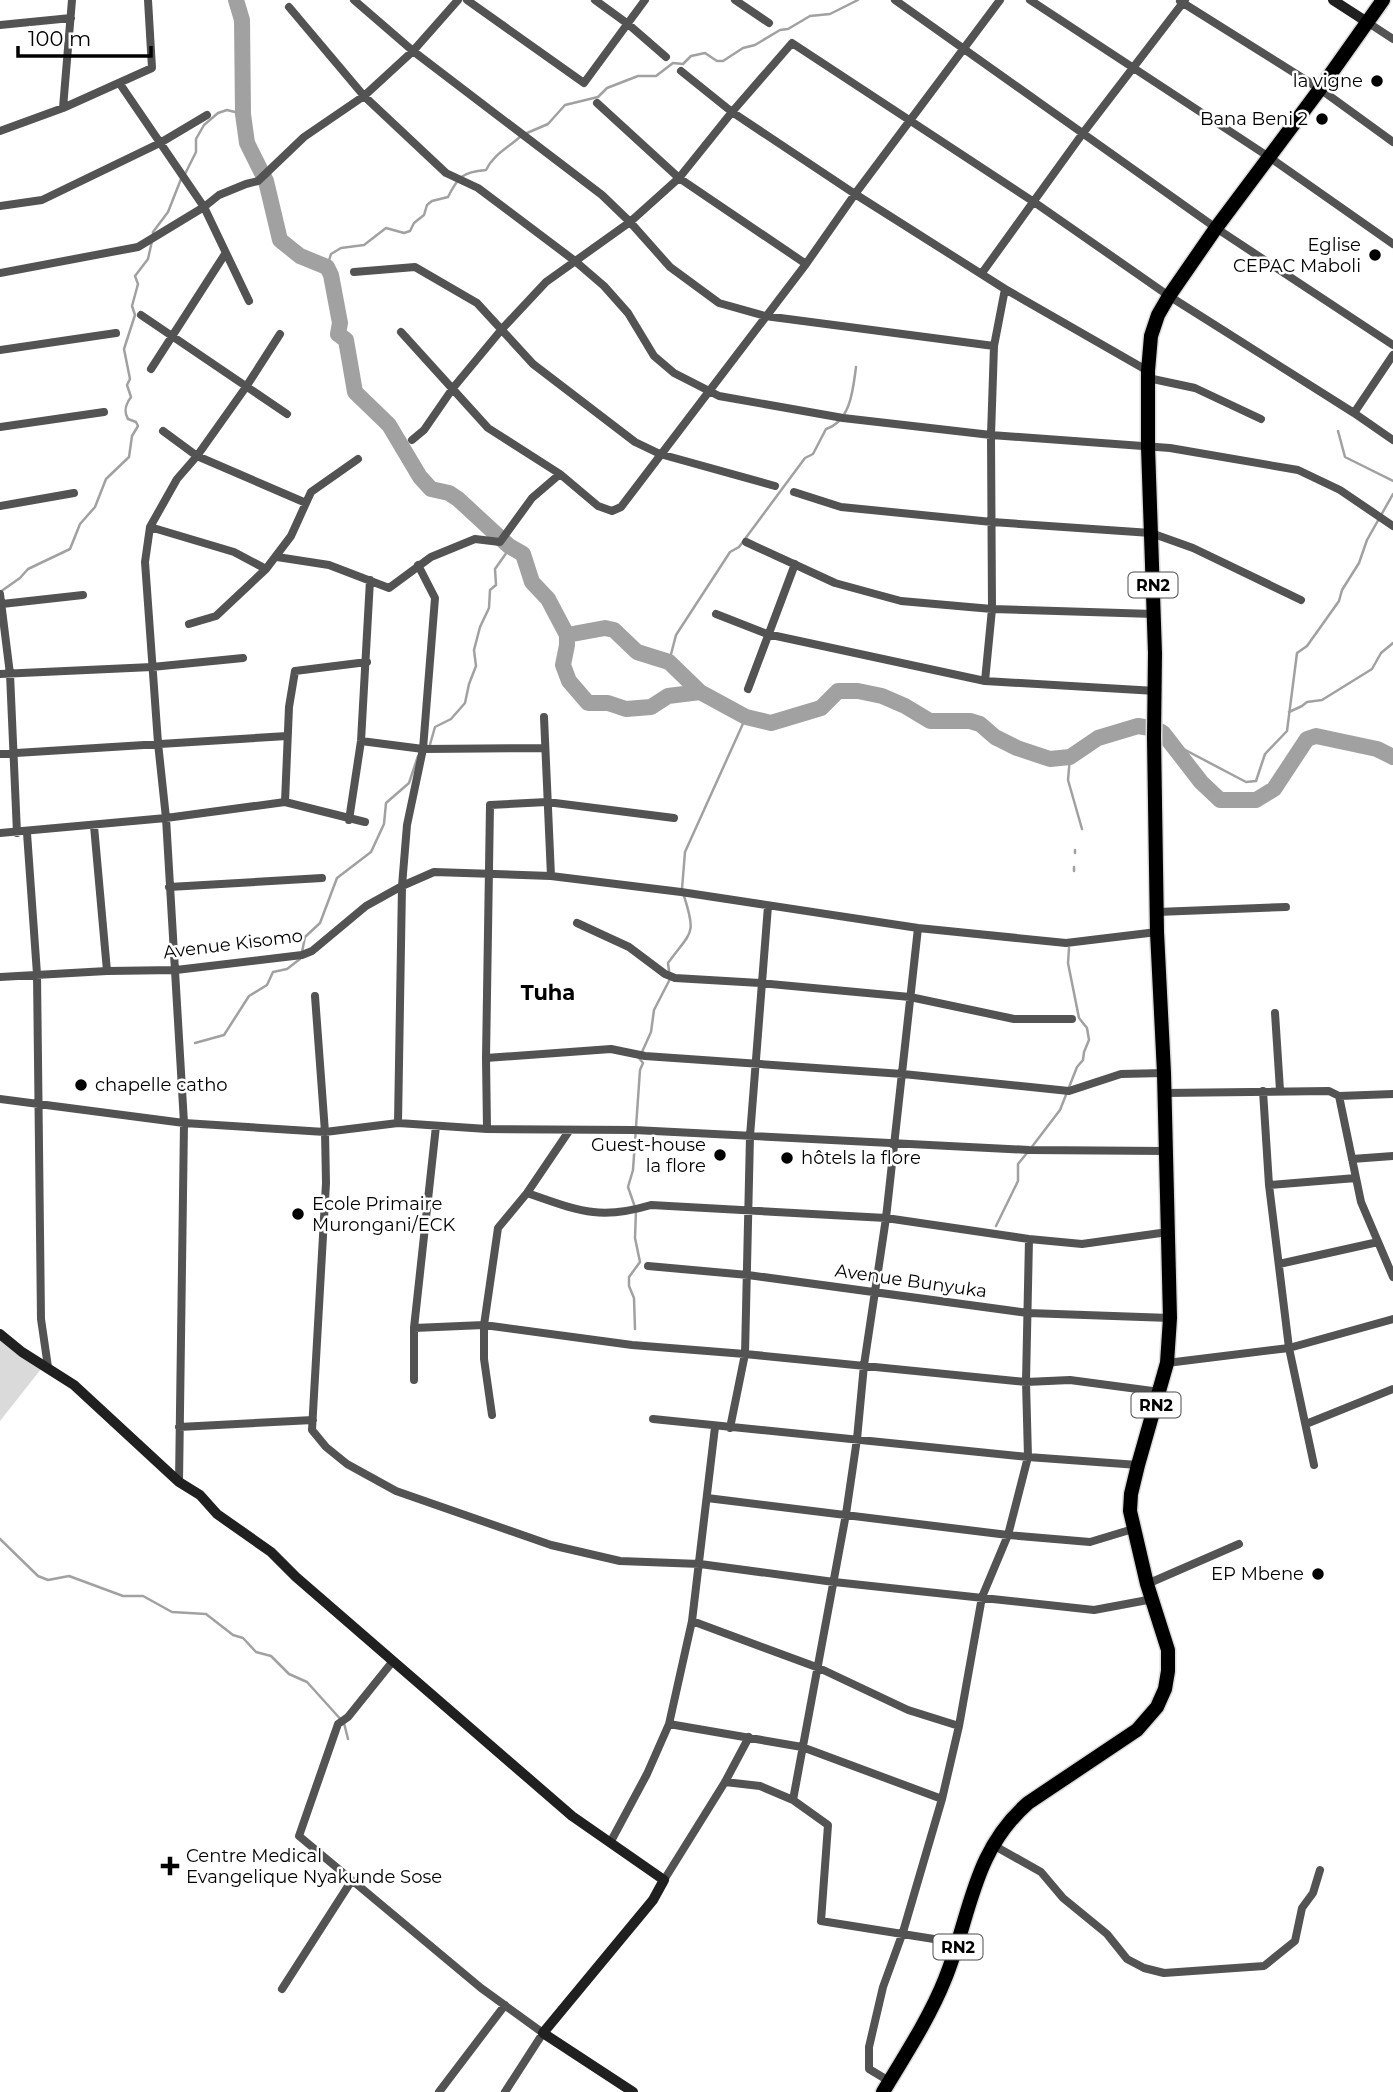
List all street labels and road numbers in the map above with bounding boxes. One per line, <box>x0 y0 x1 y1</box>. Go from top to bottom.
road number: RN2 <box>1128 572 1178 598</box>
street label: Avenue Kisomo <box>162 925 304 963</box>
street label: Avenue Bunyuka <box>834 1259 988 1303</box>
road number: RN2 <box>1132 1392 1180 1418</box>
road number: RN2 <box>934 1935 982 1960</box>

